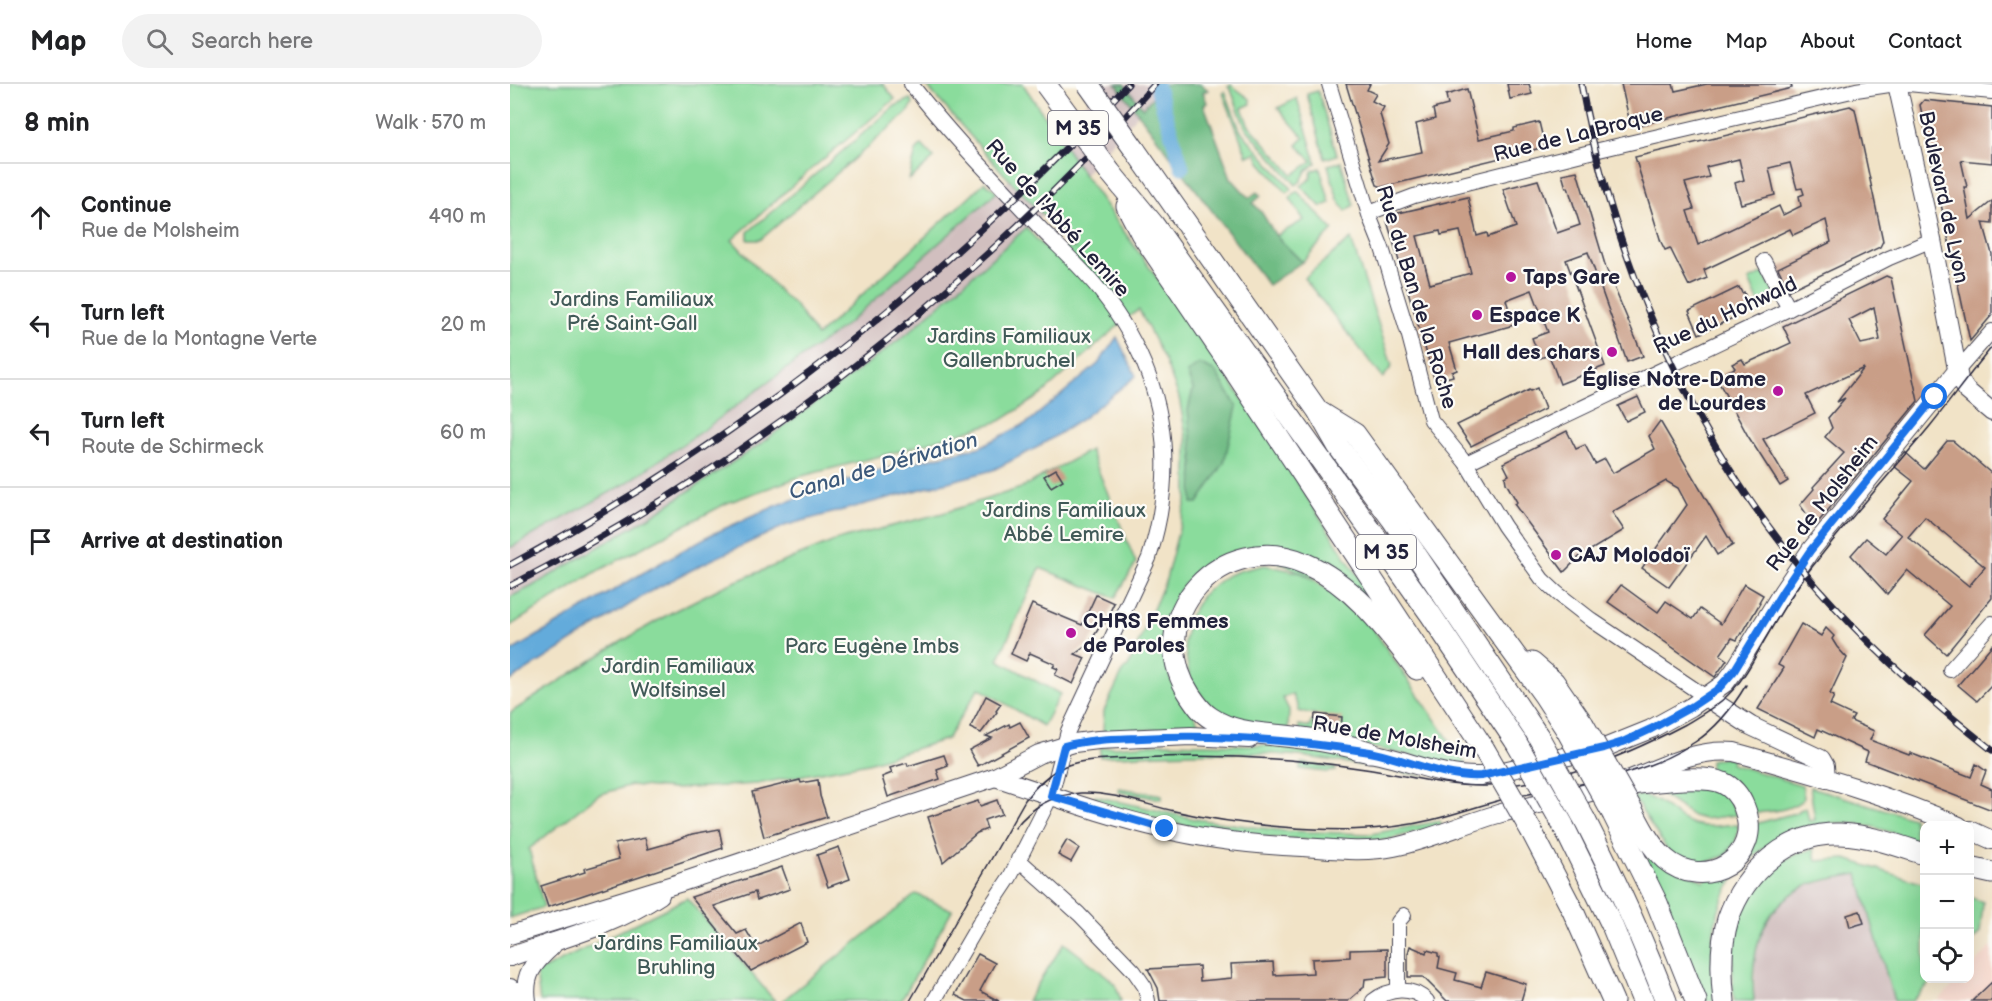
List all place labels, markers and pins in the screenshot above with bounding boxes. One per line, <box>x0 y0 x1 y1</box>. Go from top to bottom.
place label: Taps Gare <box>1523 265 1620 290</box>
marker: Taps Gare <box>1504 270 1518 284</box>
place label: Espace K <box>1489 303 1581 328</box>
marker: Espace K <box>1470 308 1484 322</box>
place label: Hall des chars <box>1462 340 1600 365</box>
marker: Hall des chars <box>1605 345 1619 359</box>
place label: Église Notre-Dame de Lourdes <box>1582 366 1766 416</box>
marker: Église Notre-Dame de Lourdes <box>1771 384 1785 398</box>
place label: CAJ Molodoï <box>1568 543 1690 568</box>
marker: CAJ Molodoï <box>1549 548 1563 562</box>
place label: CHRS Femmes de Paroles <box>1083 609 1229 658</box>
marker: CHRS Femmes de Paroles <box>1064 626 1078 640</box>

